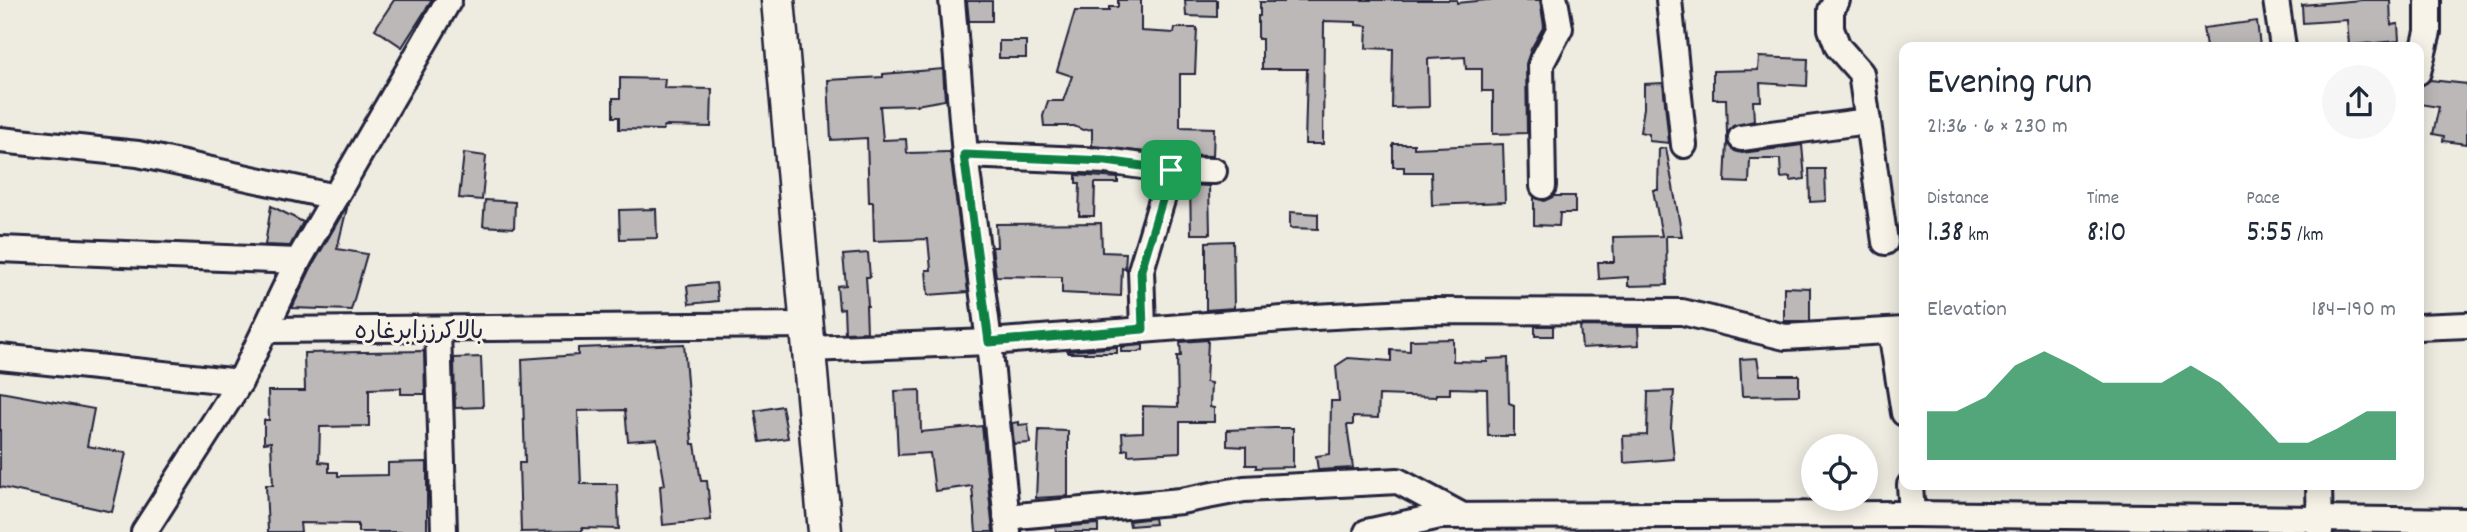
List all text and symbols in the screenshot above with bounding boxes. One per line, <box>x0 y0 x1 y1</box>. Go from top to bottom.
text: Evening run <box>1927 57 2092 112</box>
button: share <box>2322 65 2396 139</box>
text: 21:36 · 6 × 230 m <box>1927 111 2068 144</box>
pin <box>1141 140 1201 200</box>
icon: arrive <box>1152 151 1190 189</box>
text: Distance <box>1927 186 1989 213</box>
text: Time <box>2087 186 2119 213</box>
text: Pace <box>2246 186 2280 213</box>
text: 1.38 <box>1927 213 1964 256</box>
text: 8:10 <box>2087 213 2127 256</box>
text: 5:55 <box>2246 213 2293 256</box>
text: km <box>1964 223 1989 250</box>
text: /km <box>2293 223 2324 250</box>
text: Elevation <box>1927 294 2007 327</box>
text: 184–190 m <box>2312 294 2396 327</box>
street label: بالاکرززابرغاره <box>354 316 484 350</box>
map controls <box>1801 434 1878 511</box>
button: locate <box>1801 434 1878 511</box>

